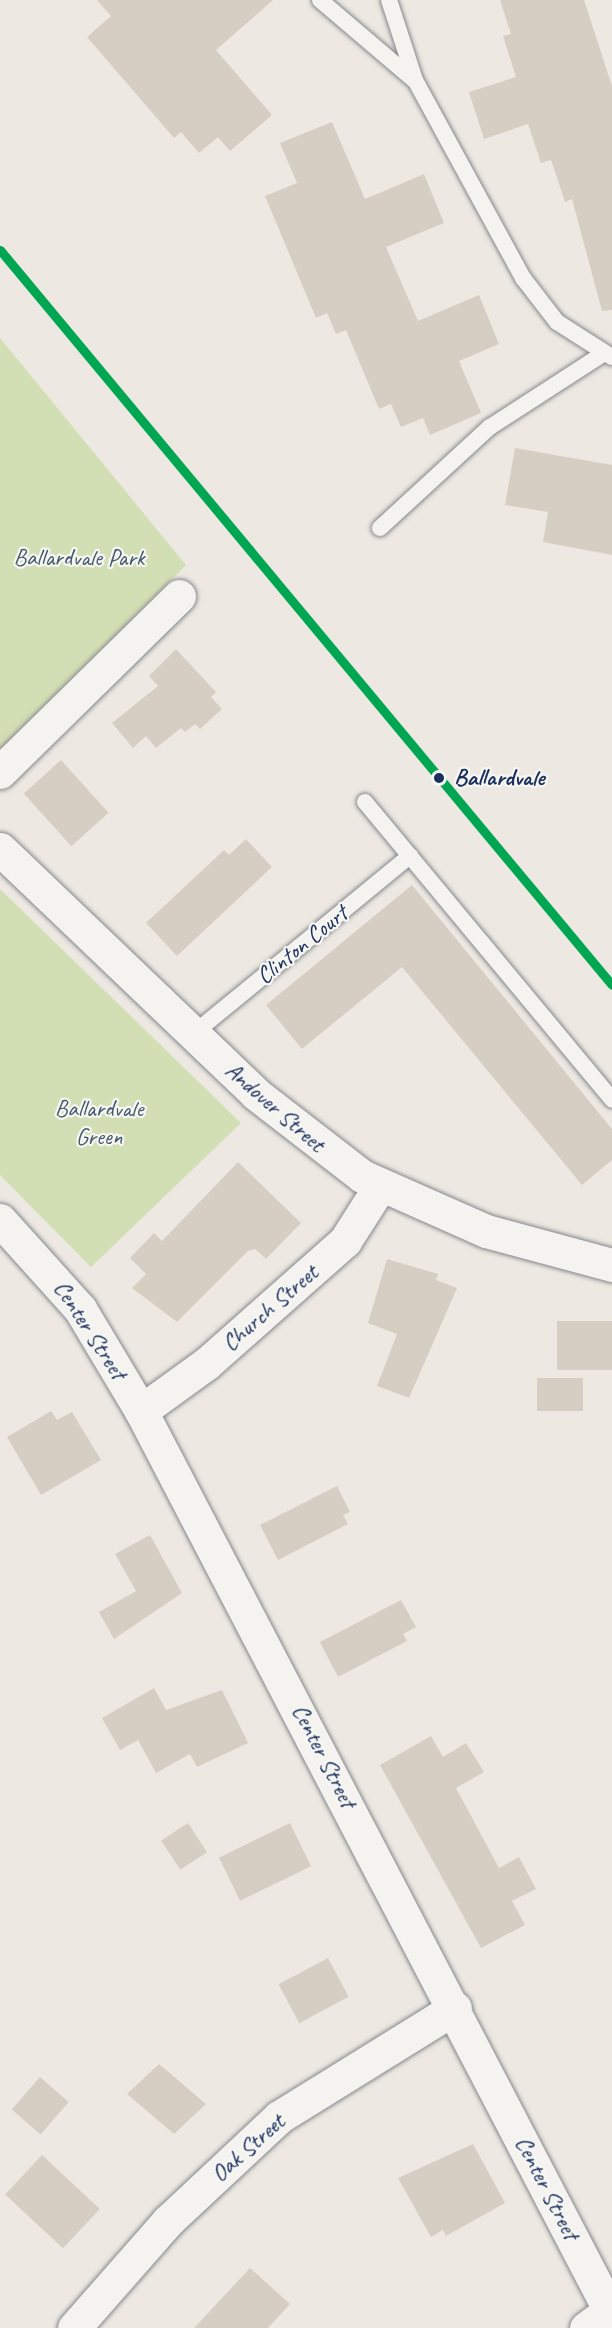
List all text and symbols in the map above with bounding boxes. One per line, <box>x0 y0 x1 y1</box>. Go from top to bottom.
park label: Ballardvale Park <box>13 544 145 572</box>
place label: Ballardvale <box>454 764 544 792</box>
marker: Ballardvale <box>429 768 449 788</box>
street label: Clinton Court <box>251 899 353 991</box>
street label: Andover Street <box>219 1056 331 1158</box>
park label: Ballardvale Green <box>55 1095 143 1151</box>
street label: Church Street <box>216 1258 324 1358</box>
street label: Center Street <box>47 1275 133 1385</box>
street label: Center Street <box>286 1699 362 1813</box>
street label: Oak Street <box>205 2107 291 2189</box>
street label: Center Street <box>509 2131 585 2245</box>

